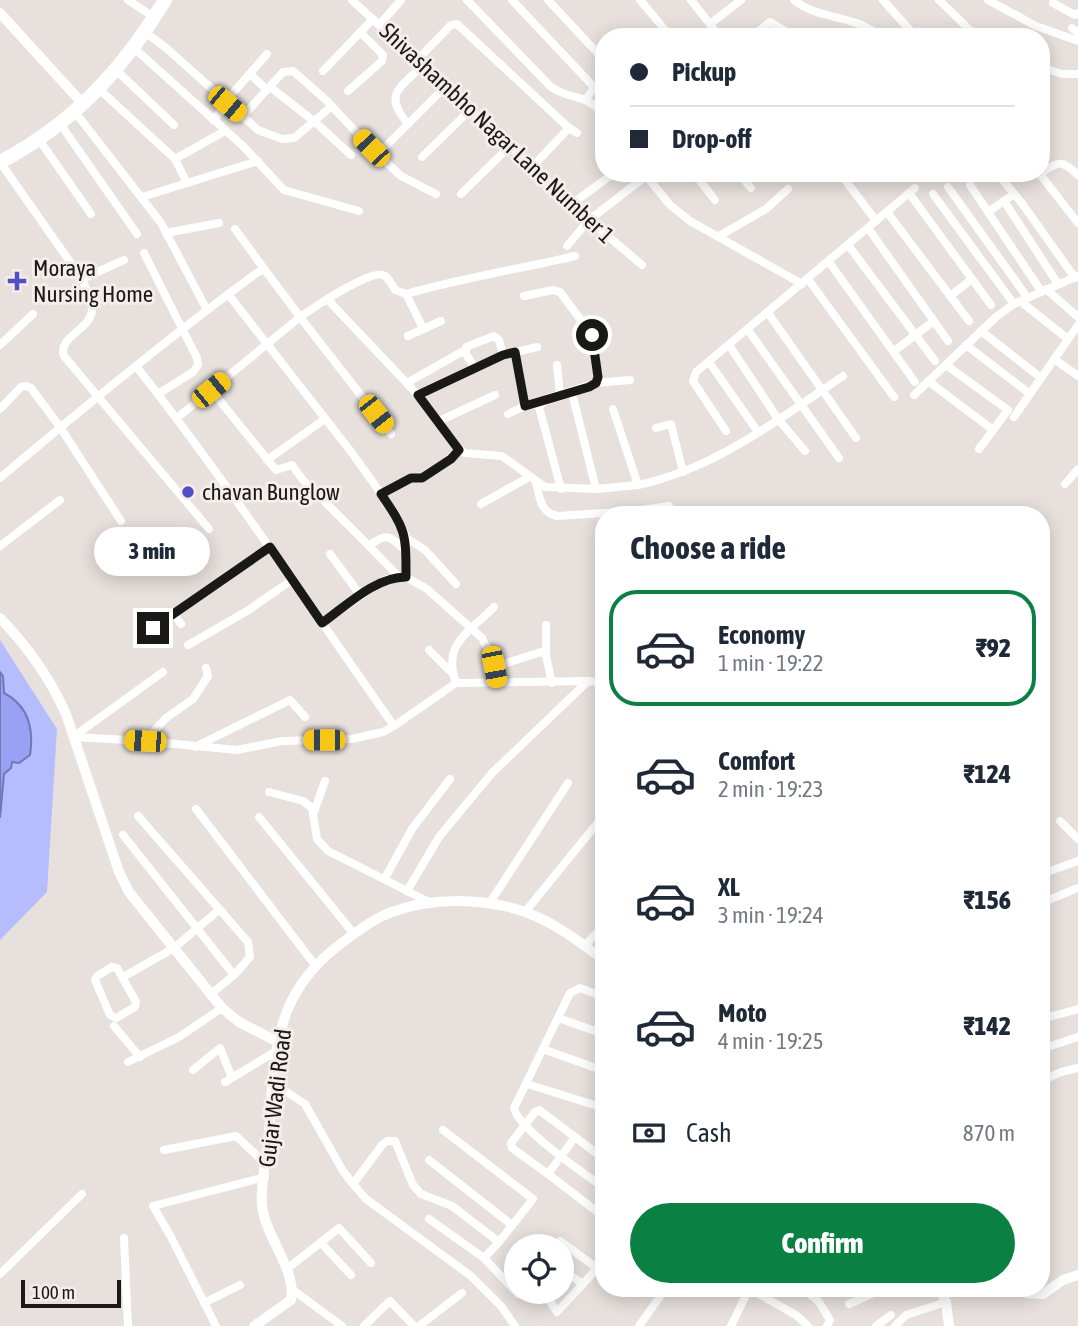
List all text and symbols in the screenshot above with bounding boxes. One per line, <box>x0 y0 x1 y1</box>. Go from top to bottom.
street label: Shivashambho Nagar Lane Number 1 <box>375 18 619 248</box>
text: Pickup <box>672 57 736 87</box>
car <box>205 82 250 126</box>
text: Drop-off <box>672 124 752 154</box>
car <box>349 126 394 170</box>
place label: Moraya Nursing Home <box>33 255 153 307</box>
marker: Moraya Nursing Home <box>7 271 27 291</box>
route start <box>576 319 608 351</box>
car <box>189 369 234 411</box>
car <box>355 391 398 437</box>
place label: chavan Bunglow <box>202 479 340 505</box>
marker: chavan Bunglow <box>180 484 196 500</box>
callout: 3 min <box>95 526 211 576</box>
text: Choose a ride <box>630 529 786 566</box>
text: 3 min <box>129 538 175 564</box>
route end <box>137 612 169 644</box>
icon: car <box>634 617 697 680</box>
text: Economy <box>718 620 805 650</box>
text: ₹92 <box>975 633 1011 663</box>
car <box>480 644 509 690</box>
text: 1 min · 19:22 <box>718 650 824 676</box>
car <box>124 729 167 753</box>
car <box>304 730 346 751</box>
icon: car <box>634 743 697 806</box>
text: Comfort <box>718 746 795 776</box>
text: ₹124 <box>963 759 1011 789</box>
text: 2 min · 19:23 <box>718 776 824 802</box>
icon: car <box>634 869 697 932</box>
text: XL <box>718 872 740 902</box>
text: ₹156 <box>963 885 1011 915</box>
text: 3 min · 19:24 <box>718 902 824 928</box>
icon: car <box>634 995 697 1058</box>
text: Moto <box>718 998 767 1028</box>
text: ₹142 <box>963 1011 1011 1041</box>
street label: Gujar Wadi Road <box>254 1027 296 1169</box>
text: 4 min · 19:25 <box>718 1028 824 1054</box>
icon: cash <box>630 1114 668 1152</box>
text: Cash <box>686 1118 732 1148</box>
text: 870 m <box>963 1120 1015 1146</box>
button: Confirm <box>630 1203 1015 1283</box>
map controls <box>504 1234 574 1304</box>
button: locate <box>504 1234 574 1304</box>
scale bar <box>21 1277 121 1309</box>
text: 100 m <box>32 1281 75 1303</box>

